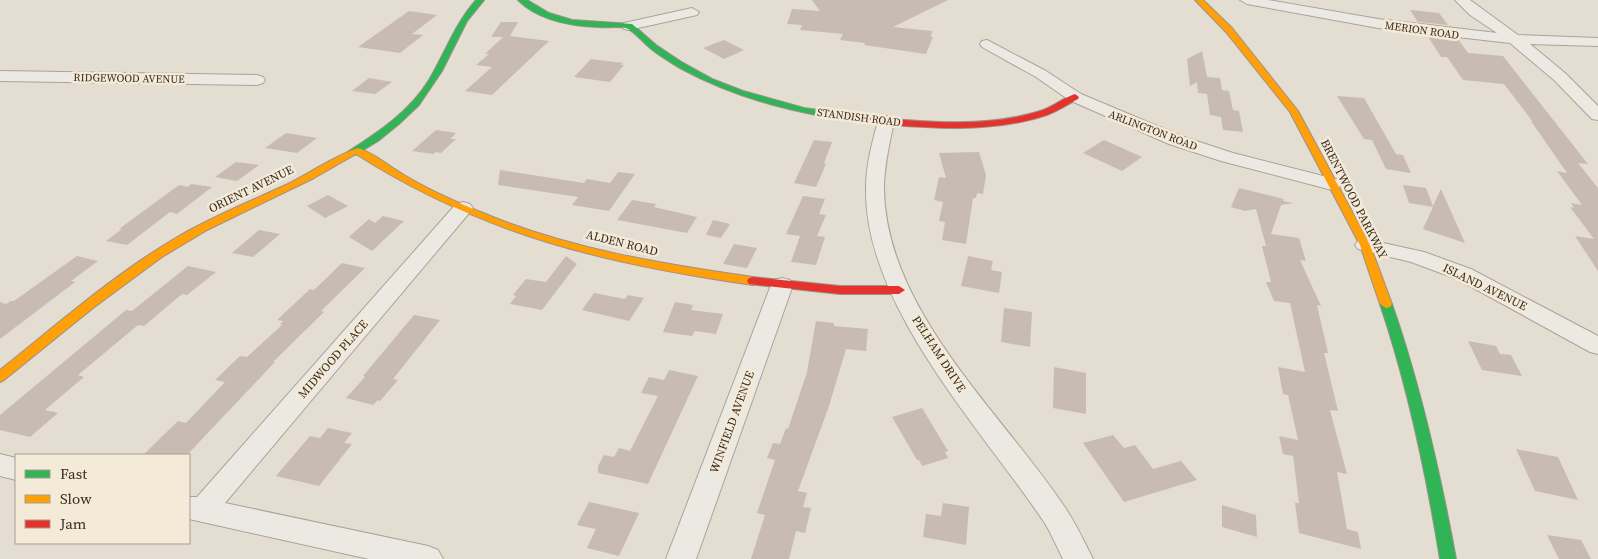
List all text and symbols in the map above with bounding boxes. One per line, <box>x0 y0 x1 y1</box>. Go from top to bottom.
street label: MERION ROAD <box>1384 18 1460 43</box>
street label: RIDGEWOOD AVENUE <box>73 70 185 87</box>
street label: STANDISH ROAD <box>816 105 902 130</box>
street label: ARLINGTON ROAD <box>1106 107 1200 154</box>
street label: BRENTWOOD PARKWAY <box>1317 136 1391 262</box>
street label: ORIENT AVENUE <box>206 162 296 216</box>
street label: ALDEN ROAD <box>584 226 660 260</box>
street label: ISLAND AVENUE <box>1440 260 1530 314</box>
street label: PELHAM DRIVE <box>908 313 970 395</box>
street label: MIDWOOD PLACE <box>295 316 371 402</box>
street label: WINFIELD AVENUE <box>706 369 758 475</box>
legend <box>15 454 190 544</box>
text: Fast <box>60 463 87 484</box>
text: Slow <box>60 488 92 509</box>
text: Jam <box>59 513 87 534</box>

